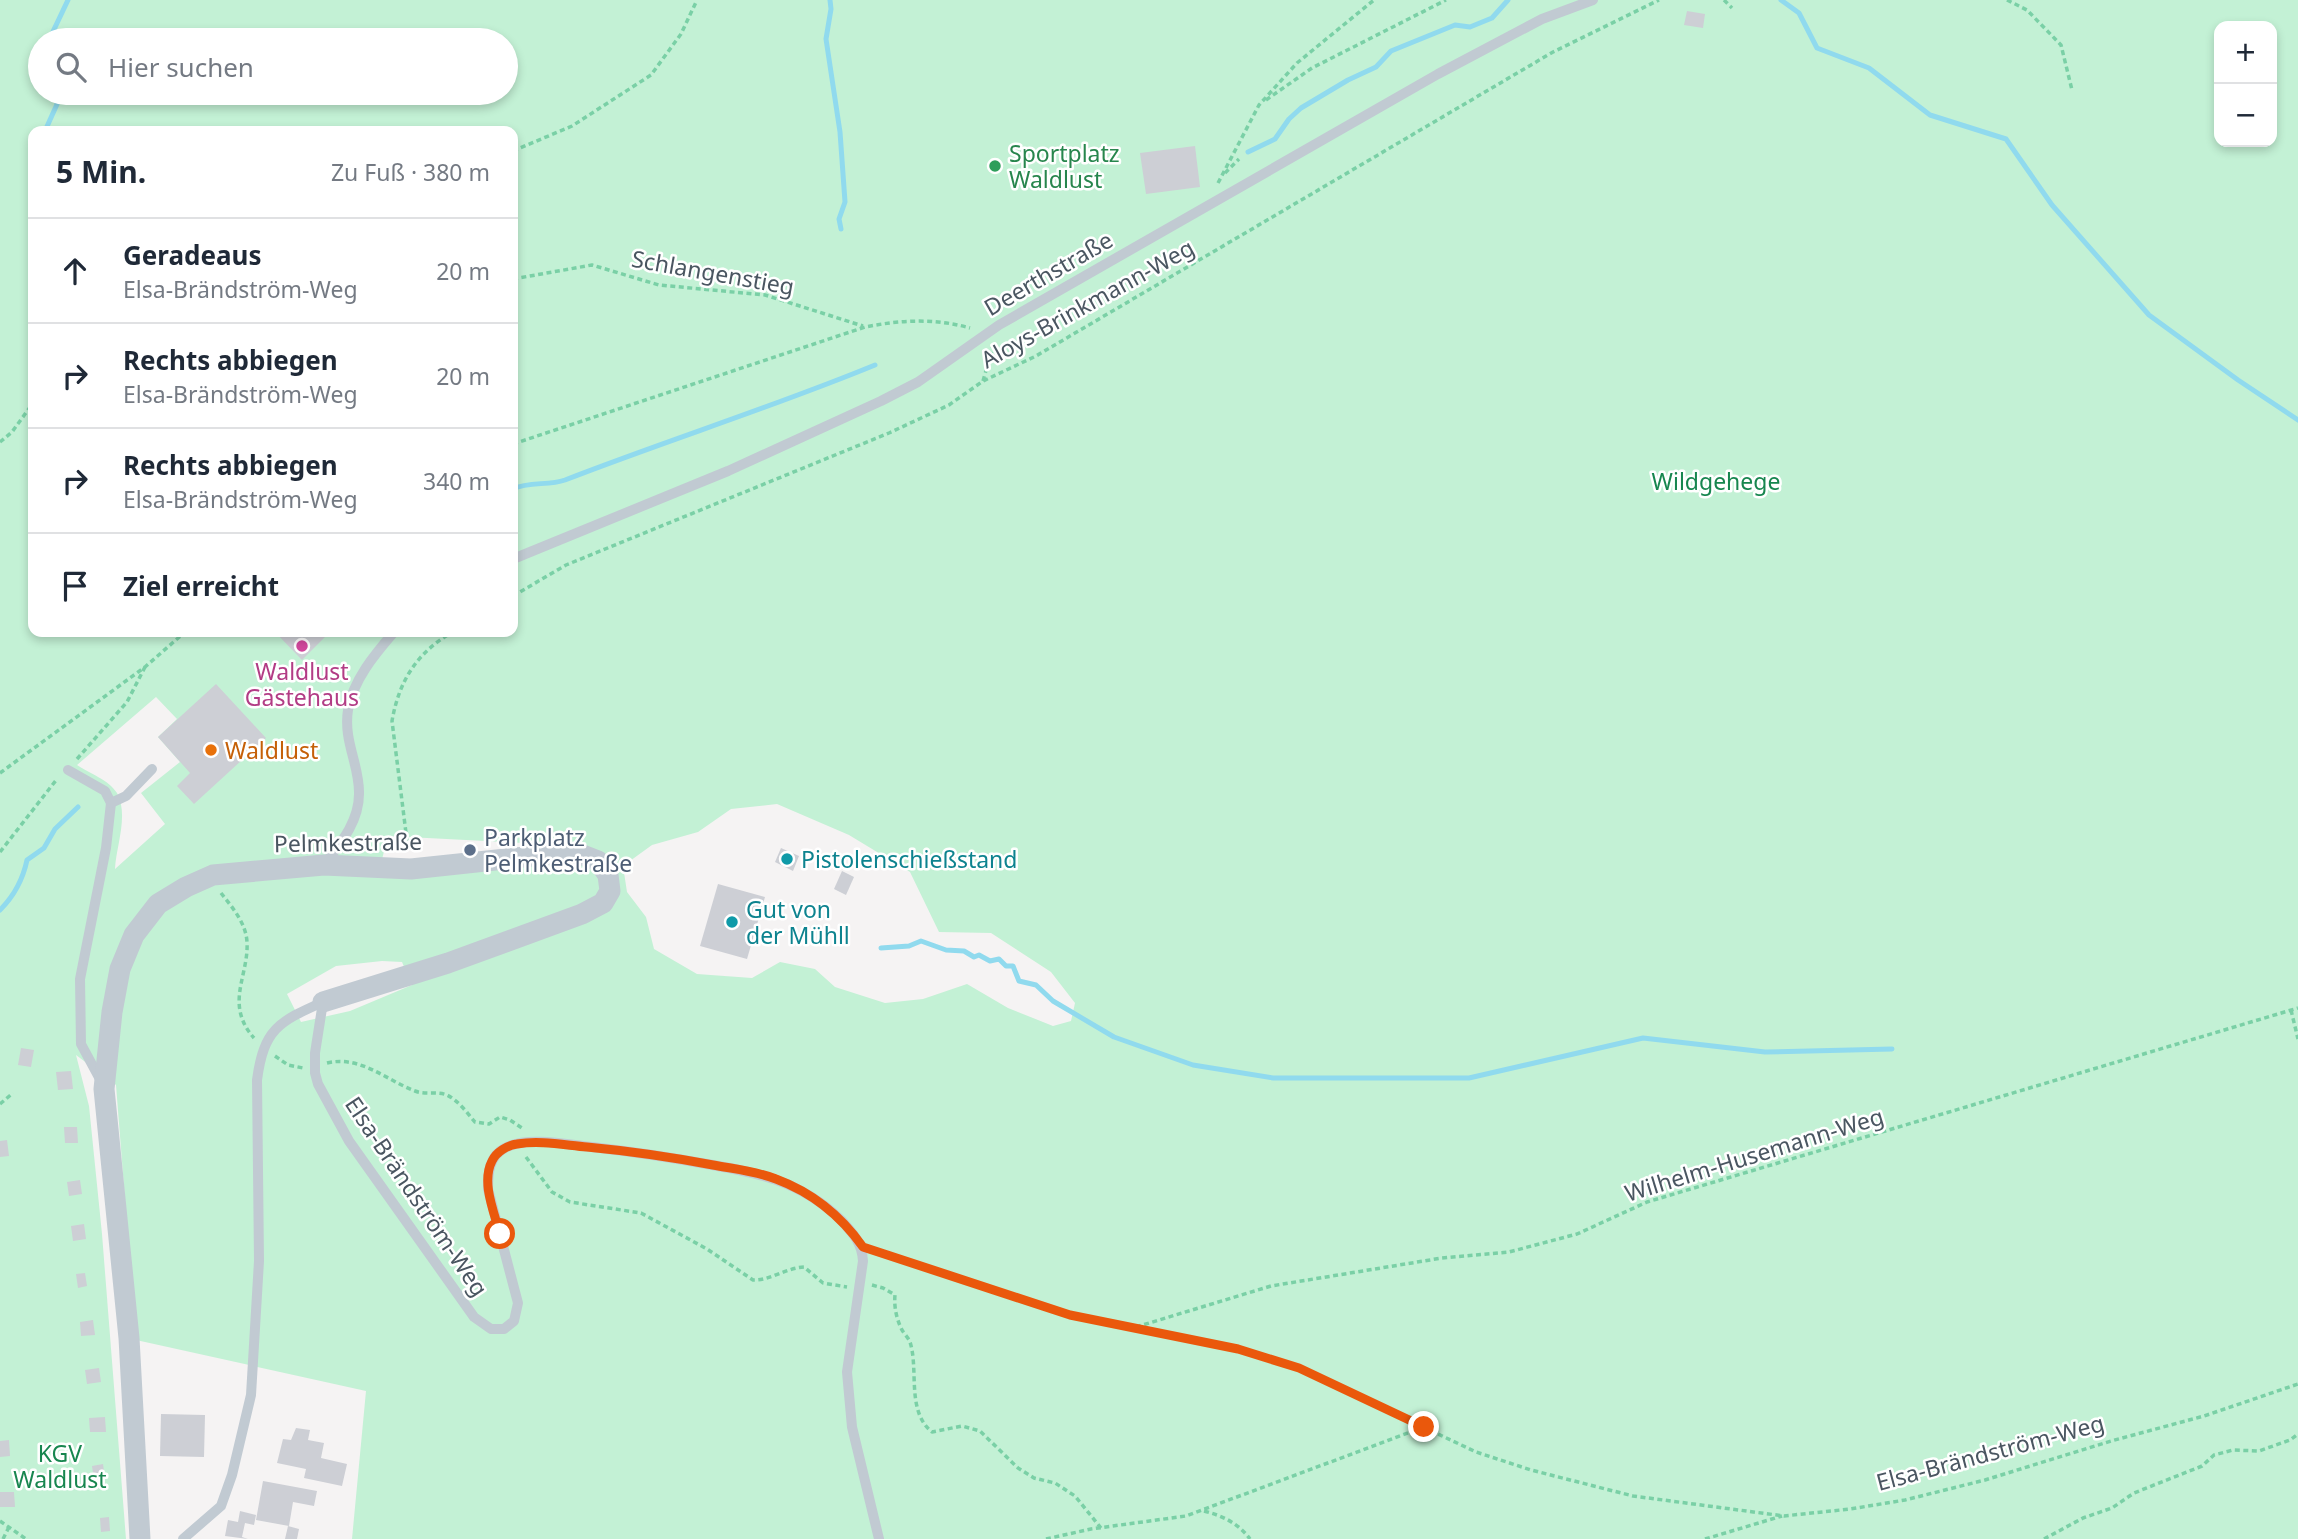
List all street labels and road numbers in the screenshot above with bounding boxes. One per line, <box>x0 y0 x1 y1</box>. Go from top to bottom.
street label: Deerthstraße <box>978 223 1118 323</box>
street label: Aloys-Brinkmann-Weg <box>975 231 1199 375</box>
street label: Schlangenstieg <box>629 242 797 302</box>
street label: Pelmkestraße <box>274 825 422 859</box>
street label: Elsa-Brändström-Weg <box>338 1090 496 1302</box>
street label: Wilhelm-Husemann-Weg <box>1621 1099 1887 1209</box>
street label: Elsa-Brändström-Weg <box>1873 1406 2107 1498</box>

